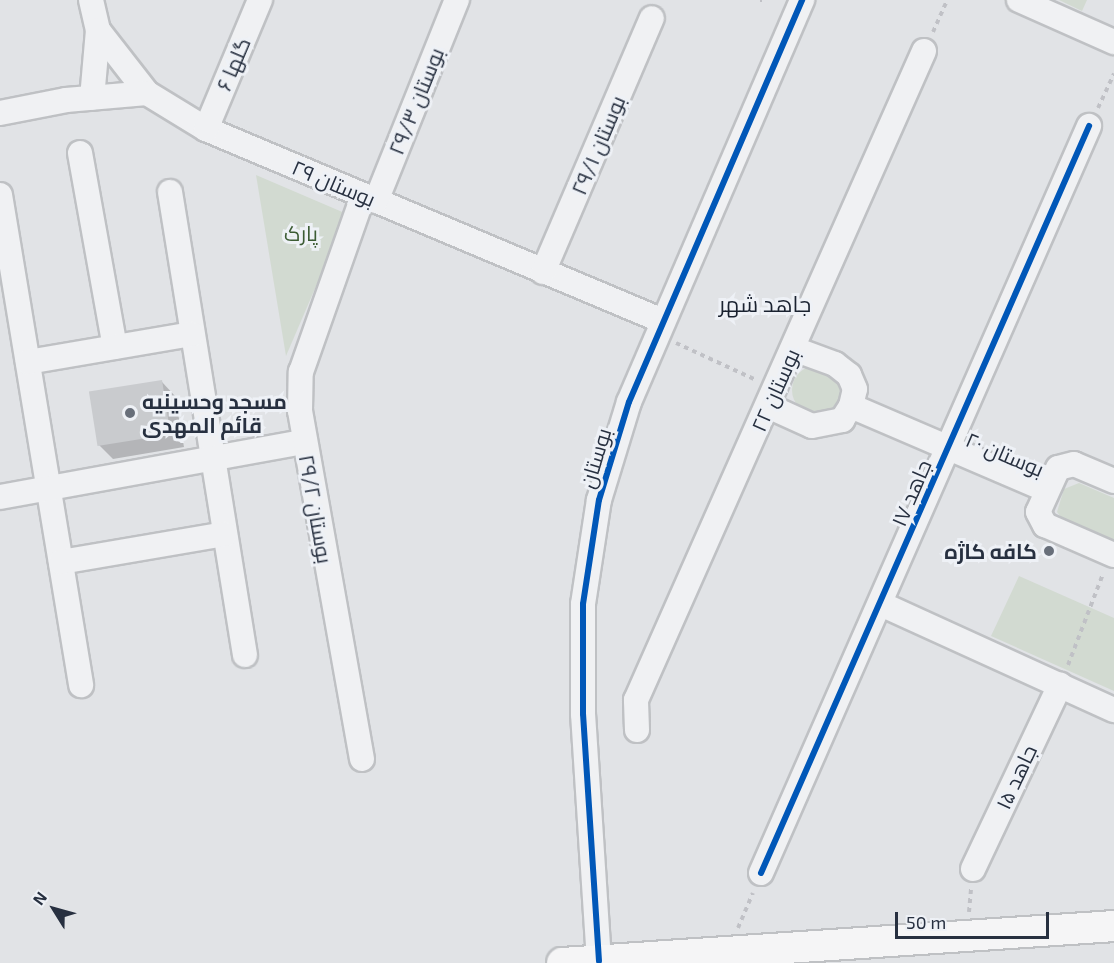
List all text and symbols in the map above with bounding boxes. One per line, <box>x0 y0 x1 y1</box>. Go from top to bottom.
street label: گلها ۶ <box>211 34 255 94</box>
street label: بوستان ۲۹/۳ <box>383 44 449 158</box>
street label: بوستان ۲۹/۱ <box>566 92 630 198</box>
street label: بوستان ۲۹ <box>289 154 379 212</box>
park label: پارک <box>284 220 318 246</box>
district label: جاهد شهر <box>719 291 811 317</box>
street label: بوستان ۲۲ <box>746 345 804 435</box>
place label: مسجد وحسینیه قائم المهدی <box>142 388 287 438</box>
marker: مسجد وحسینیه قائم المهدی <box>123 406 137 420</box>
street label: بوستان <box>574 425 616 491</box>
street label: بوستان ۲۰ <box>962 426 1048 482</box>
street label: بوستان ۲۹/۲ <box>294 453 338 565</box>
street label: جاهد ۱۷ <box>886 456 936 530</box>
place label: کافه کاژه <box>944 538 1037 564</box>
marker: کافه کاژه <box>1042 544 1056 558</box>
street label: جاهد ۱۵ <box>990 741 1042 813</box>
north arrow <box>24 879 84 939</box>
text: N <box>28 888 50 908</box>
scale bar <box>898 900 1052 938</box>
text: 50 m <box>906 911 946 933</box>

